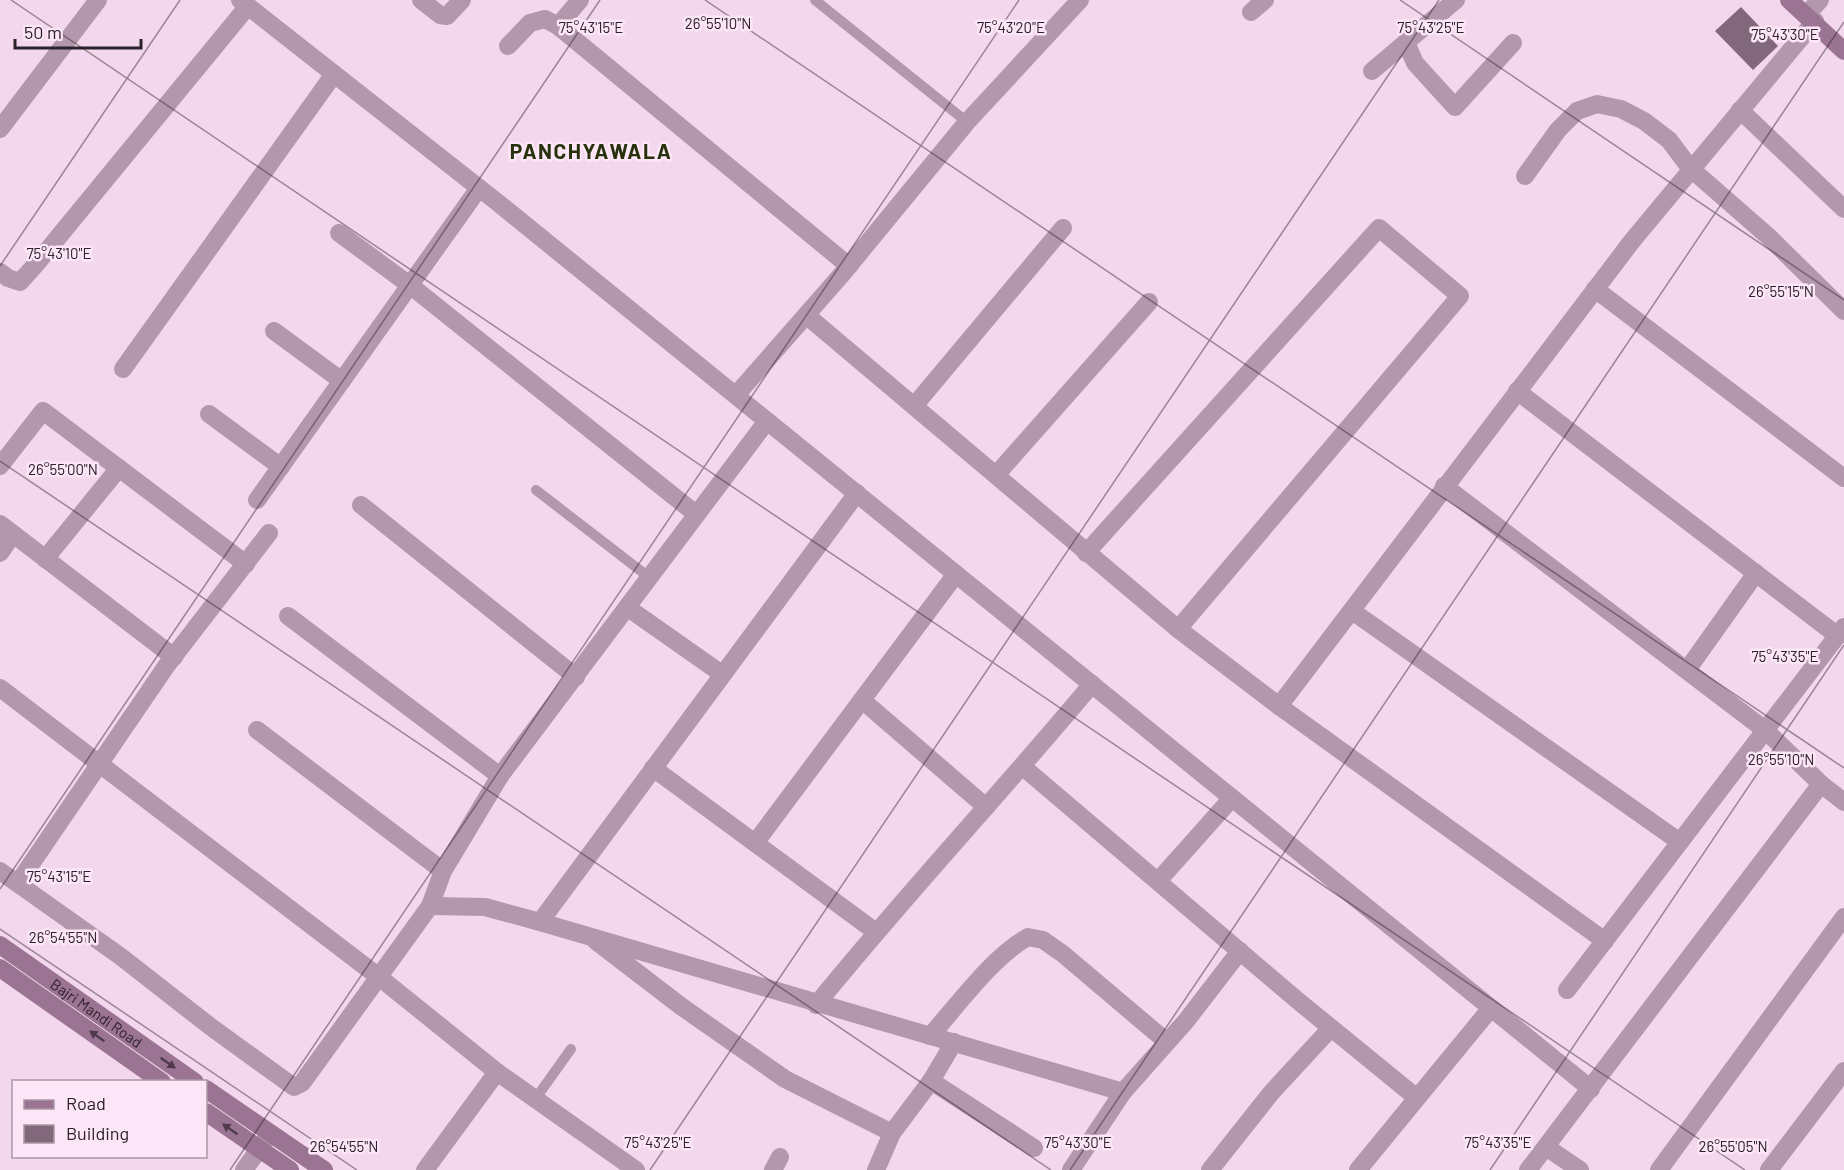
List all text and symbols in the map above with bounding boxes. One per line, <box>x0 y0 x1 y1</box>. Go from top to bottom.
scale bar <box>15 12 141 50</box>
text: 26°55'10"N <box>685 14 751 32</box>
text: 75°43'15"E <box>559 18 623 36</box>
text: 75°43'20"E <box>977 18 1045 36</box>
text: 75°43'25"E <box>1397 18 1465 36</box>
text: 50 m <box>24 21 62 43</box>
text: 75°43'30"E <box>1751 25 1819 43</box>
district label: PANCHYAWALA <box>510 138 672 163</box>
text: 75°43'10"E <box>26 244 92 262</box>
text: 26°55'15"N <box>1748 282 1814 300</box>
text: 26°55'00"N <box>28 460 98 478</box>
text: 75°43'35"E <box>1752 647 1818 665</box>
text: 26°55'10"N <box>1748 750 1814 768</box>
text: 75°43'15"E <box>27 867 91 885</box>
text: 26°54'55"N <box>29 928 97 946</box>
street label: Bajri Mandi Road <box>47 975 146 1051</box>
one-way arrow <box>89 1030 105 1042</box>
one-way arrow <box>160 1057 176 1069</box>
legend <box>12 1080 207 1158</box>
text: Road <box>66 1092 106 1114</box>
text: Building <box>66 1122 129 1144</box>
one-way arrow <box>223 1123 239 1135</box>
text: 75°43'25"E <box>624 1133 692 1151</box>
text: 75°43'30"E <box>1044 1133 1112 1151</box>
text: 75°43'35"E <box>1465 1133 1531 1151</box>
text: 26°54'55"N <box>310 1137 378 1155</box>
text: 26°55'05"N <box>1698 1137 1768 1155</box>

